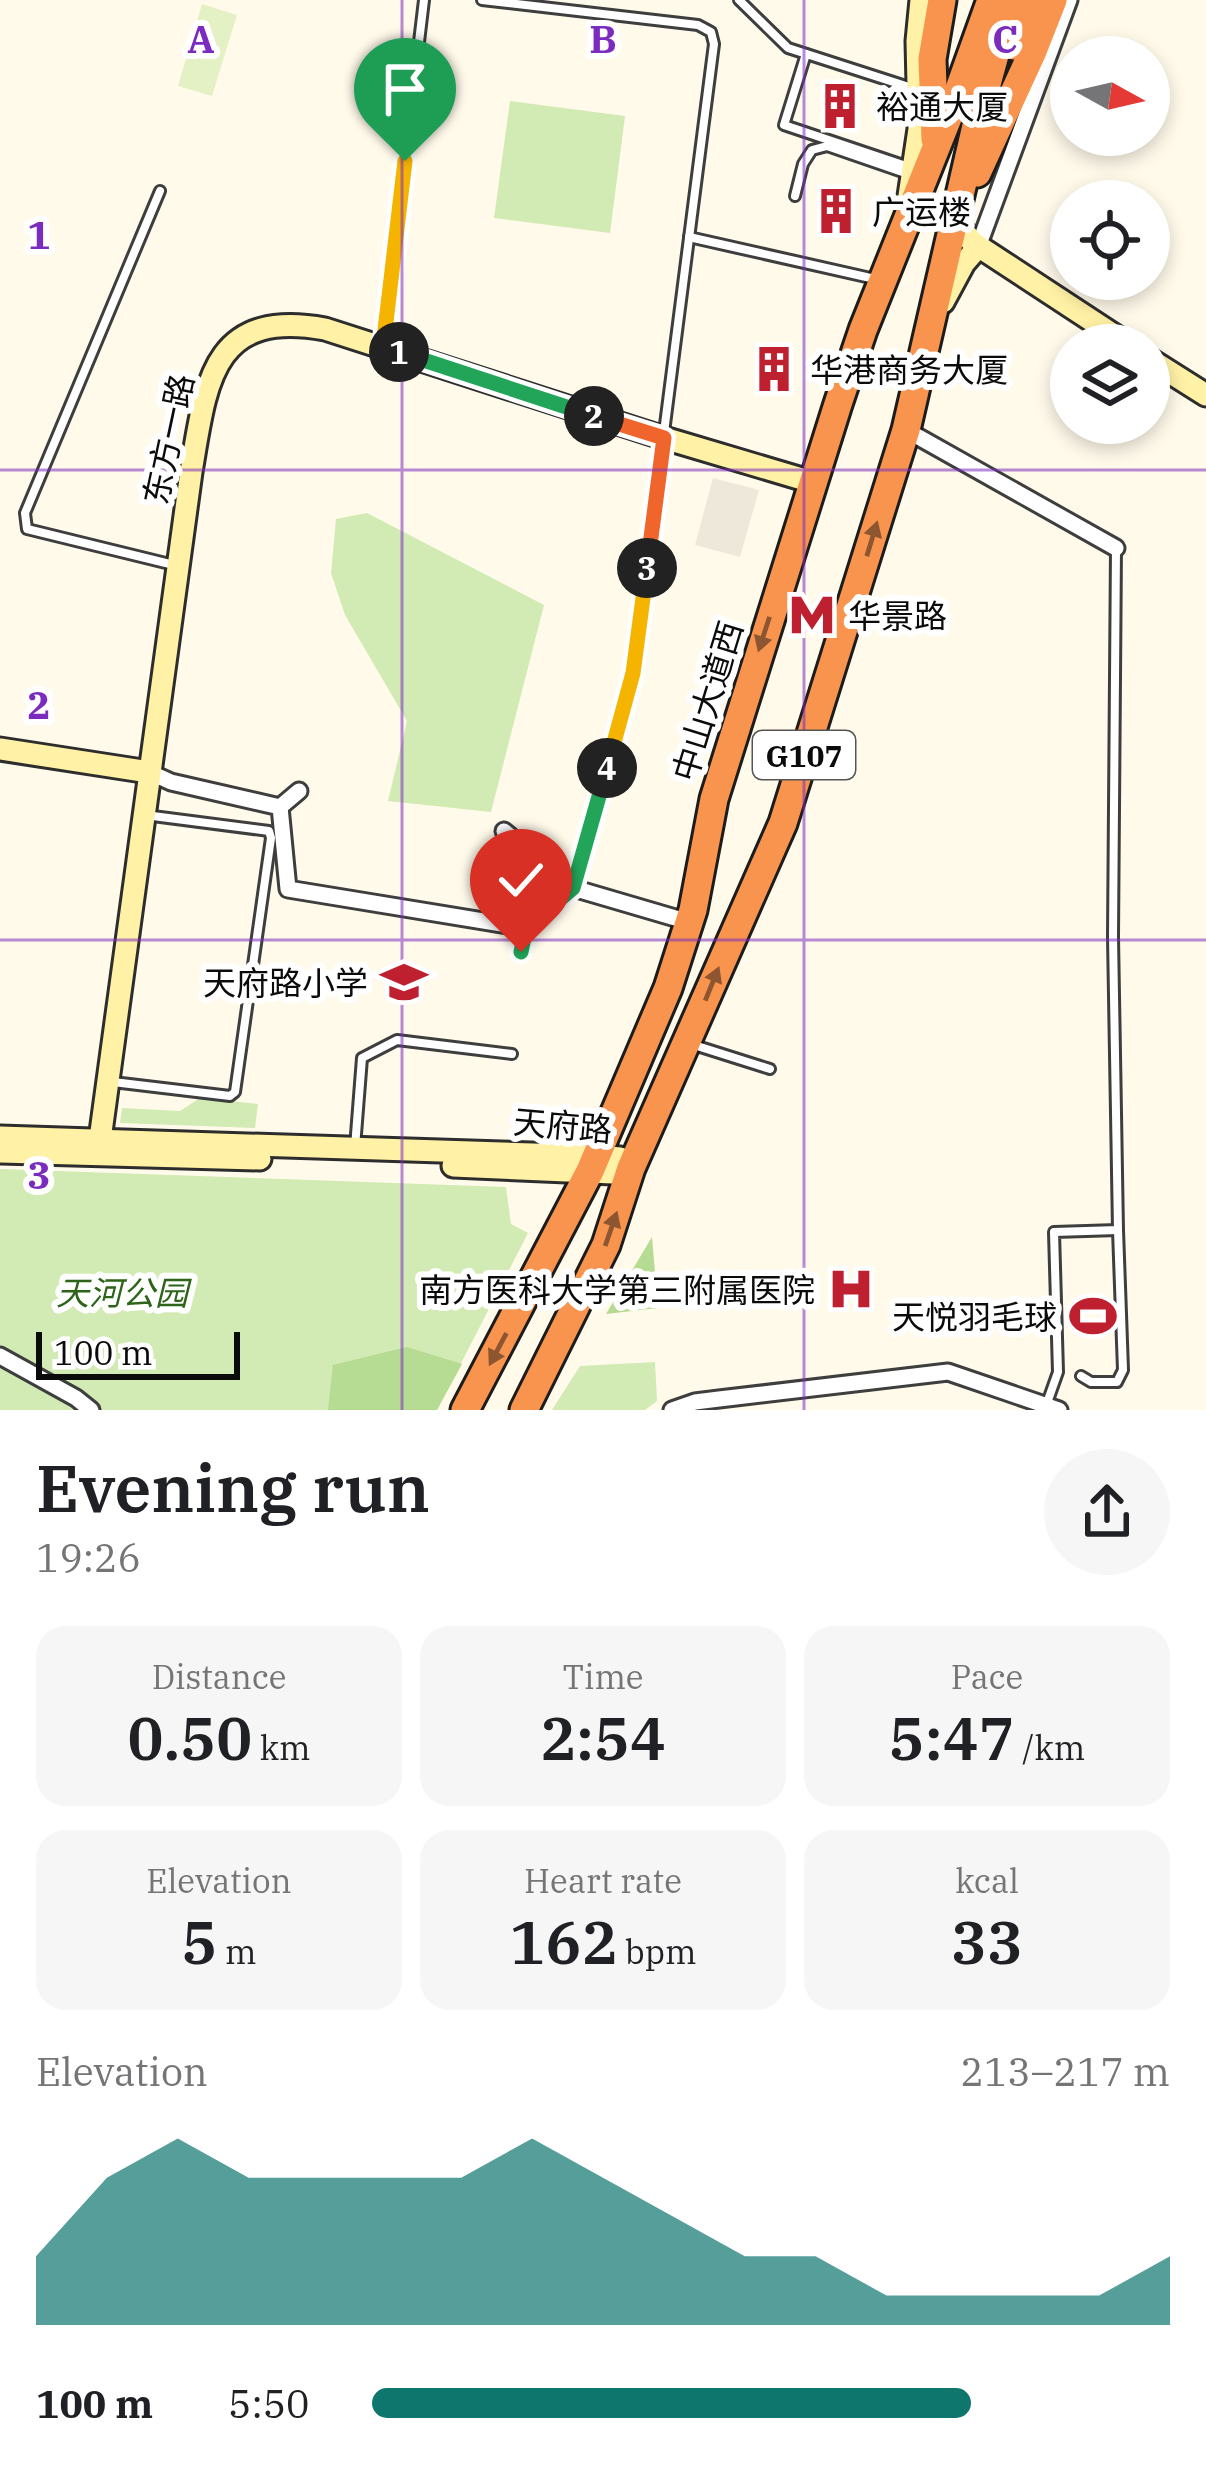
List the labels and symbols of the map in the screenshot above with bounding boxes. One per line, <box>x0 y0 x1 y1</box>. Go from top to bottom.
text: A <box>187 13 215 64</box>
text: B <box>589 13 617 64</box>
text: C <box>992 13 1018 64</box>
north arrow <box>1050 36 1170 156</box>
pin <box>354 38 456 161</box>
building icon: 裕通大厦 <box>815 81 865 131</box>
place label: 裕通大厦 <box>876 85 1008 128</box>
building icon: 广运楼 <box>811 186 861 236</box>
place label: 广运楼 <box>872 190 971 233</box>
text: 1 <box>27 209 51 260</box>
pin: 1 <box>369 322 429 382</box>
building icon: 华港商务大厦 <box>749 344 799 394</box>
place label: 华港商务大厦 <box>810 348 1008 391</box>
street label: 东方一路 <box>133 370 203 508</box>
pin: 2 <box>564 386 624 446</box>
one-way arrow <box>864 520 883 557</box>
pin: 3 <box>617 538 677 598</box>
metro station icon: 华景路 <box>787 590 837 640</box>
place label: 华景路 <box>848 594 947 637</box>
street label: 中山大道西 <box>662 616 752 786</box>
one-way arrow <box>754 616 773 653</box>
text: 2 <box>27 679 51 730</box>
road number: G107 <box>753 731 855 779</box>
pin: 4 <box>577 738 637 798</box>
pin <box>470 829 572 952</box>
school or university icon: 天府路小学 <box>379 957 429 1007</box>
place label: 天府路小学 <box>203 961 368 1004</box>
one-way arrow <box>703 966 722 1002</box>
street label: 天府路 <box>512 1099 614 1151</box>
text: 3 <box>27 1149 51 1200</box>
one-way arrow <box>603 1211 621 1247</box>
hospital icon: 南方医科大学第三附属医院 <box>826 1264 876 1314</box>
place label: 南方医科大学第三附属医院 <box>419 1268 815 1311</box>
park label: 天河公园 <box>56 1271 192 1314</box>
sports icon: 天悦羽毛球 <box>1068 1291 1118 1341</box>
place label: 天悦羽毛球 <box>892 1295 1057 1338</box>
scale bar <box>36 1326 240 1379</box>
one-way arrow <box>488 1332 509 1367</box>

